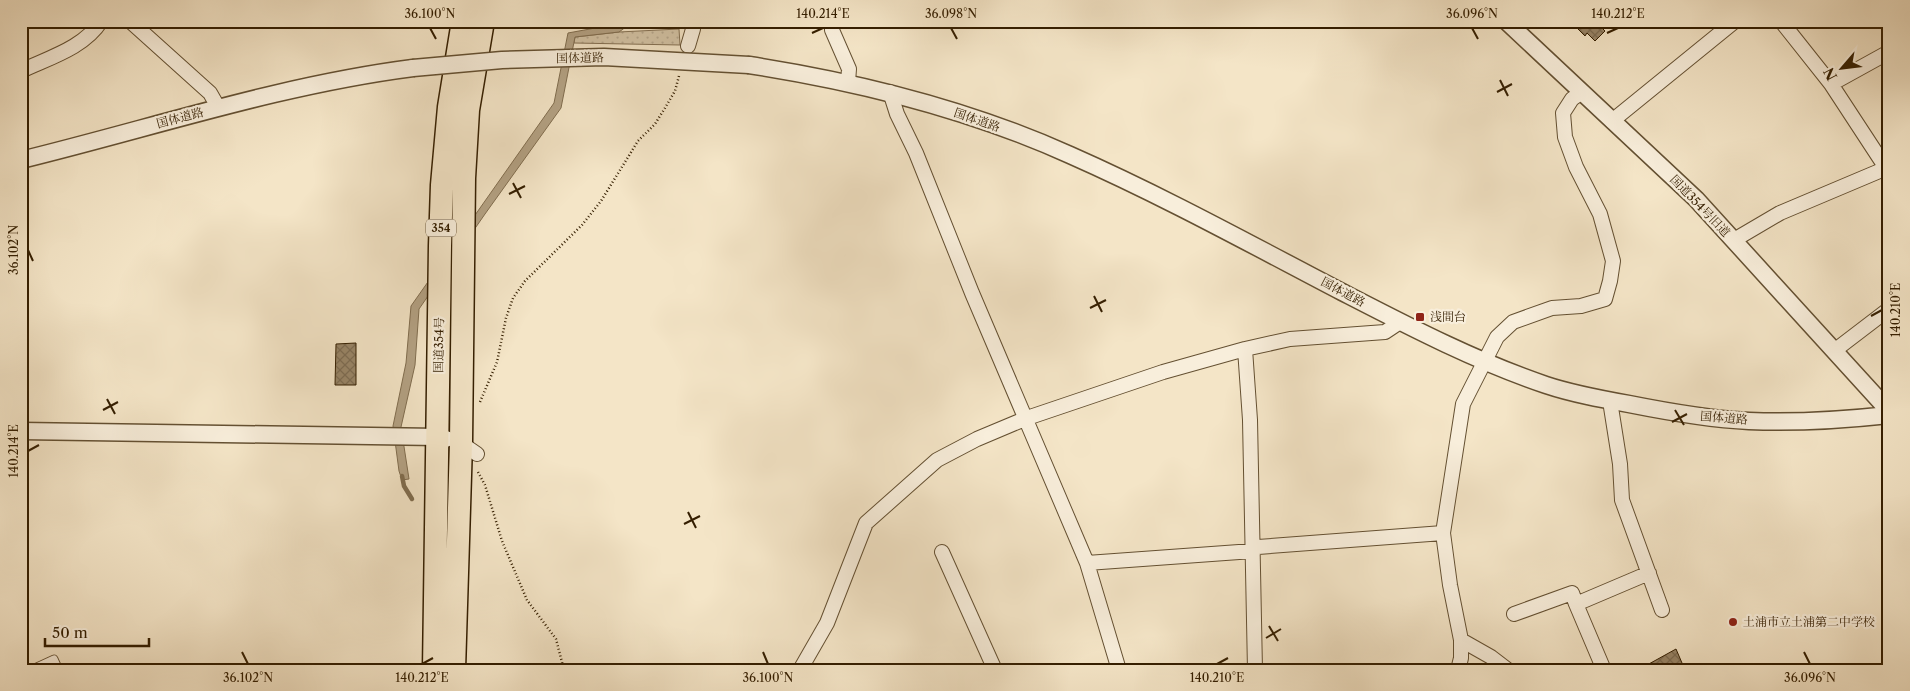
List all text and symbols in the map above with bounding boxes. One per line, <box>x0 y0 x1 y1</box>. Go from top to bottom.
text: 36.100°N <box>405 6 456 21</box>
text: 140.214°E <box>796 6 850 21</box>
text: 36.098°N <box>925 6 977 21</box>
text: 36.096°N <box>1446 6 1498 21</box>
text: 140.212°E <box>1591 6 1645 21</box>
north arrow <box>1818 42 1868 92</box>
street label: 国体道路 <box>556 50 604 65</box>
text: N <box>1820 65 1841 84</box>
street label: 国体道路 <box>155 104 205 131</box>
street label: 国体道路 <box>952 105 1002 134</box>
street label: 国道354号旧道 <box>1667 172 1734 240</box>
road number: 354 <box>426 220 456 237</box>
text: 36.102°N <box>6 225 21 275</box>
street label: 国体道路 <box>1319 274 1368 309</box>
text: 140.210°E <box>1888 283 1903 337</box>
place label: 浅間台 <box>1430 309 1466 324</box>
marker: 浅間台 <box>1414 311 1426 323</box>
street label: 国道354号 <box>431 317 446 373</box>
street label: 国体道路 <box>1699 408 1749 427</box>
text: 140.214°E <box>6 424 21 478</box>
place label: 土浦市立土浦第二中学校 <box>1743 614 1875 629</box>
scale bar <box>45 616 149 648</box>
marker: 土浦市立土浦第二中学校 <box>1727 616 1739 628</box>
text: 50 m <box>52 623 88 642</box>
text: 36.102°N <box>223 670 273 685</box>
text: 140.212°E <box>395 670 449 685</box>
text: 36.100°N <box>743 670 794 685</box>
text: 140.210°E <box>1190 670 1244 685</box>
text: 36.096°N <box>1784 670 1836 685</box>

